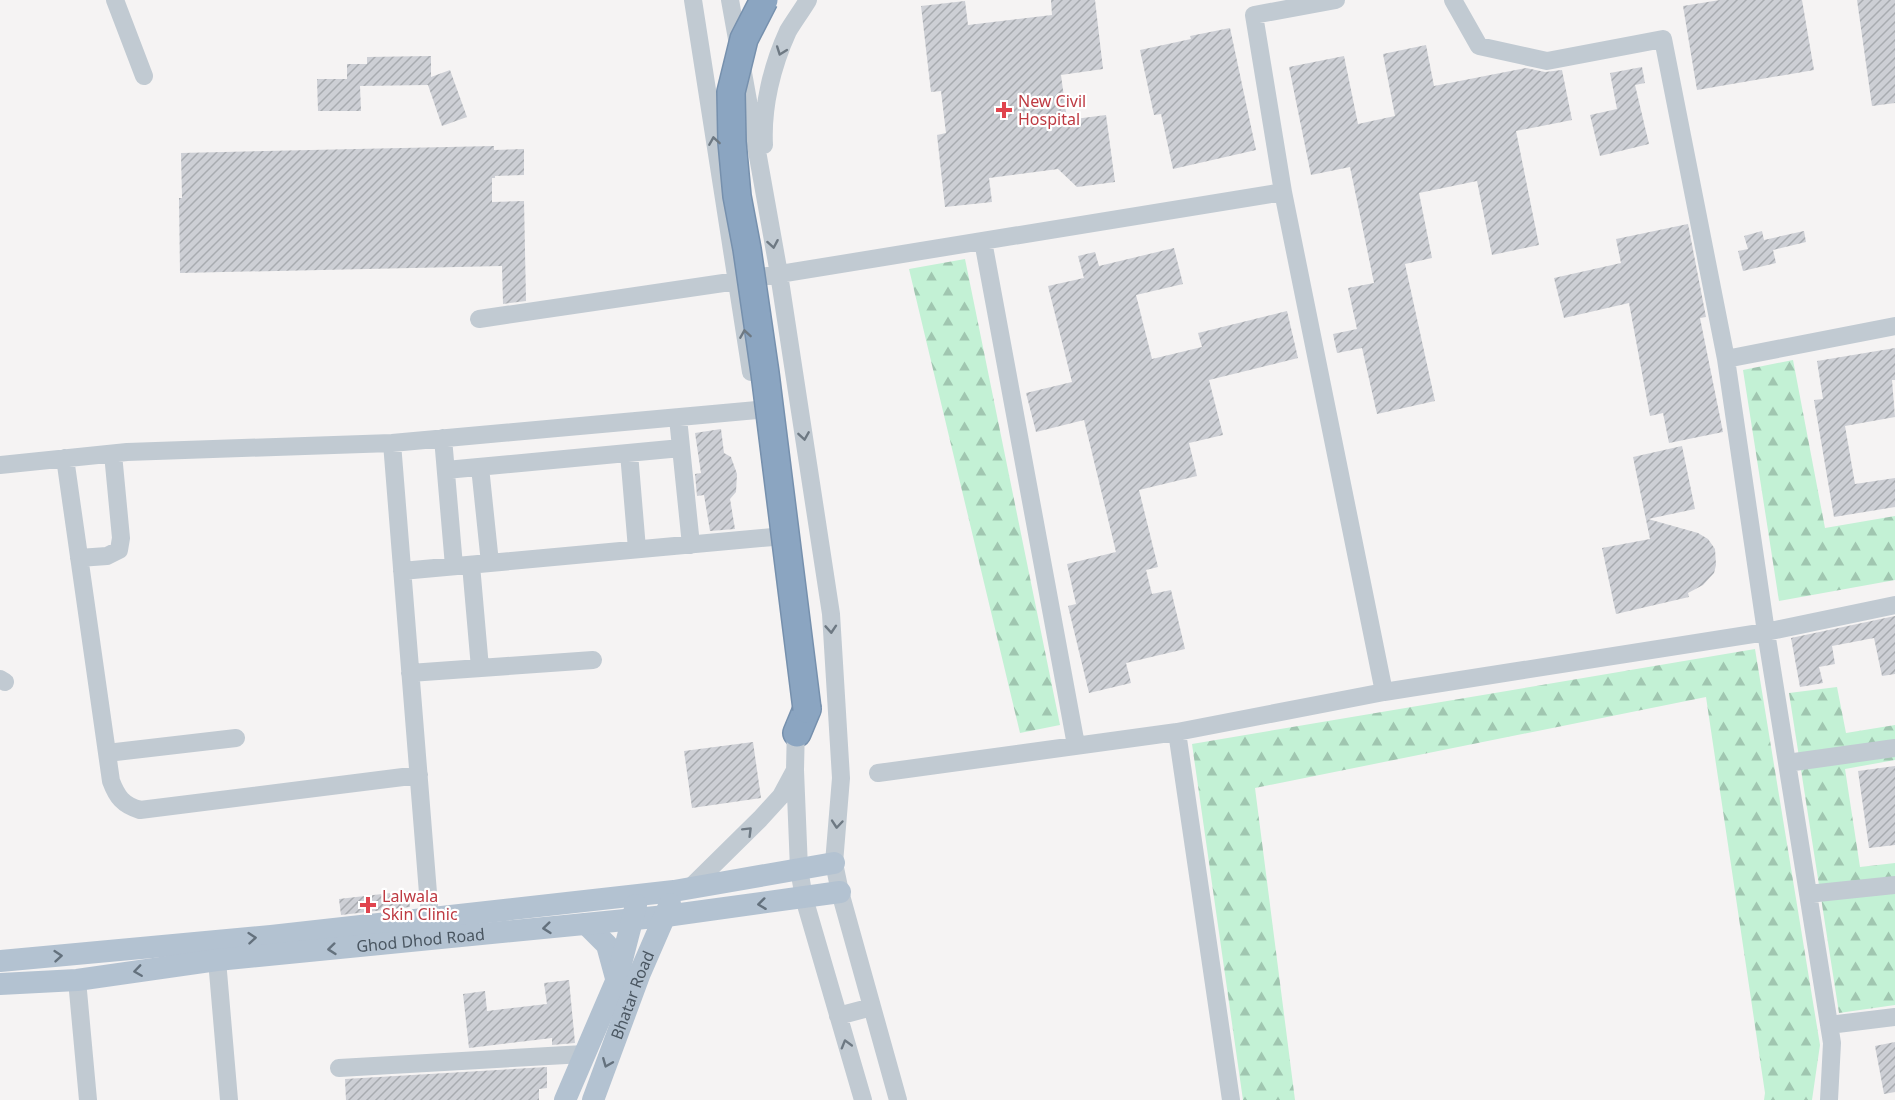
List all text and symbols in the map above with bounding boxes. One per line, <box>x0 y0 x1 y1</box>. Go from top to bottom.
one-way arrow <box>776 45 789 56</box>
place label: New Civil Hospital <box>1018 90 1086 130</box>
marker: New Civil Hospital <box>995 101 1013 119</box>
one-way arrow <box>709 137 721 146</box>
one-way arrow <box>767 239 779 248</box>
one-way arrow <box>740 329 752 338</box>
one-way arrow <box>797 432 809 441</box>
one-way arrow <box>825 625 838 634</box>
one-way arrow <box>831 819 844 828</box>
one-way arrow <box>741 827 751 838</box>
place label: Lalwala Skin Clinic <box>382 885 458 925</box>
marker: Lalwala Skin Clinic <box>359 896 377 914</box>
one-way arrow <box>757 897 766 909</box>
one-way arrow <box>542 921 551 934</box>
street label: Ghod Dhod Road <box>355 923 486 957</box>
one-way arrow <box>248 932 257 945</box>
one-way arrow <box>327 942 336 955</box>
street label: Bhatar Road <box>605 947 659 1043</box>
one-way arrow <box>54 950 63 963</box>
one-way arrow <box>134 965 143 977</box>
one-way arrow <box>841 1039 854 1049</box>
one-way arrow <box>602 1057 614 1068</box>

